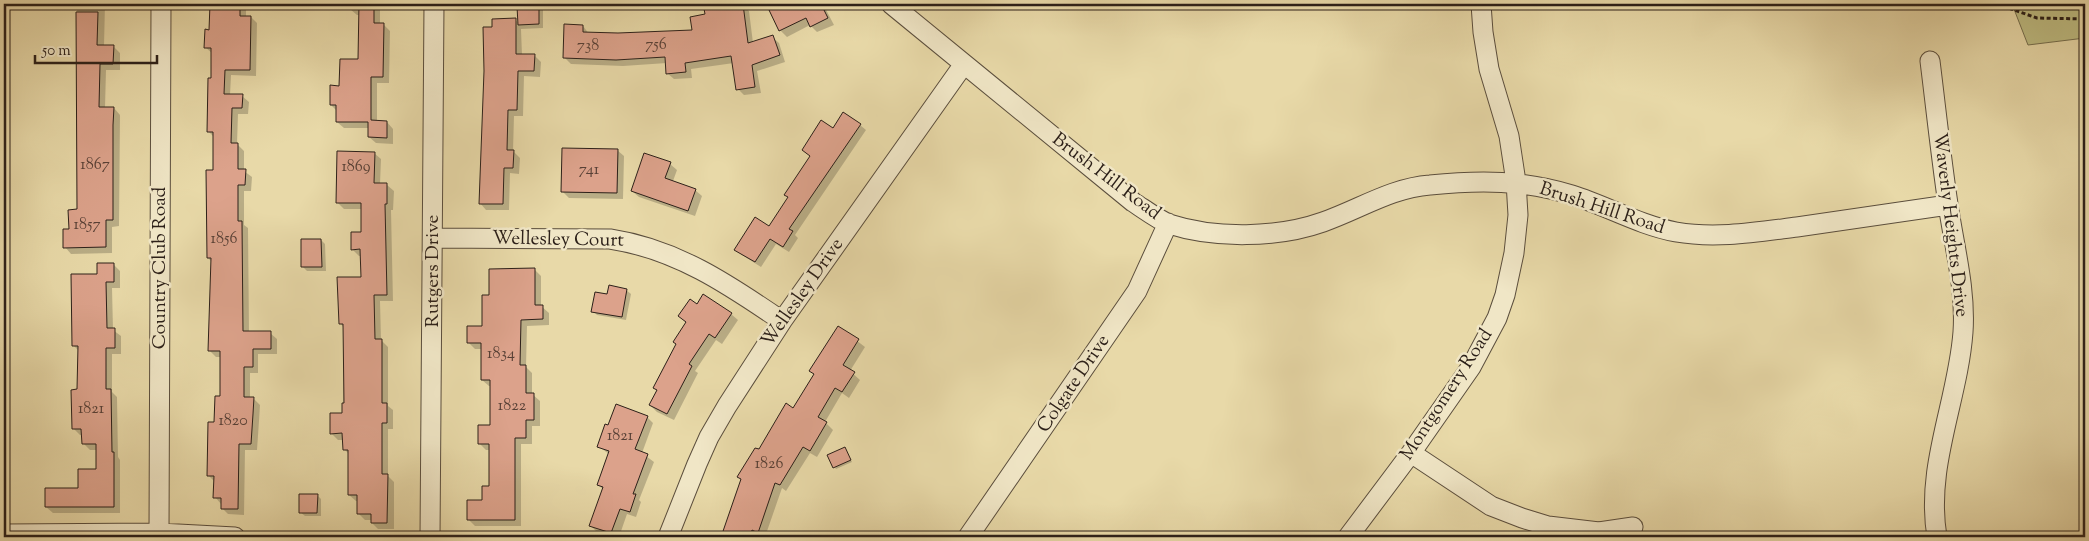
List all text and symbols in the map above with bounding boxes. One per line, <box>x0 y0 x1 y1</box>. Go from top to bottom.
scale bar <box>35 32 158 64</box>
house number: 756 <box>645 34 667 57</box>
house number: 738 <box>577 35 599 58</box>
text: 50 m <box>41 41 71 62</box>
street label: Brush Hill Road <box>1046 127 1166 227</box>
street label: Waverly Heights Drive <box>1925 131 1975 319</box>
house number: 1867 <box>80 154 110 177</box>
house number: 1869 <box>341 156 371 179</box>
house number: 741 <box>579 159 600 182</box>
street label: Brush Hill Road <box>1536 176 1668 242</box>
street label: Country Club Road <box>147 186 174 349</box>
house number: 1857 <box>74 214 100 237</box>
street label: Rutgers Drive <box>420 214 447 327</box>
street label: Wellesley Court <box>492 225 625 255</box>
house number: 1856 <box>211 228 237 251</box>
street label: Wellesley Drive <box>755 233 851 353</box>
street label: Montgomery Road <box>1394 324 1500 466</box>
street label: Colgate Drive <box>1031 329 1117 438</box>
house number: 1834 <box>487 343 515 366</box>
house number: 1822 <box>498 395 527 418</box>
house number: 1821 <box>78 398 105 421</box>
house number: 1820 <box>218 410 248 433</box>
house number: 1821 <box>607 425 634 448</box>
house number: 1826 <box>755 453 783 476</box>

